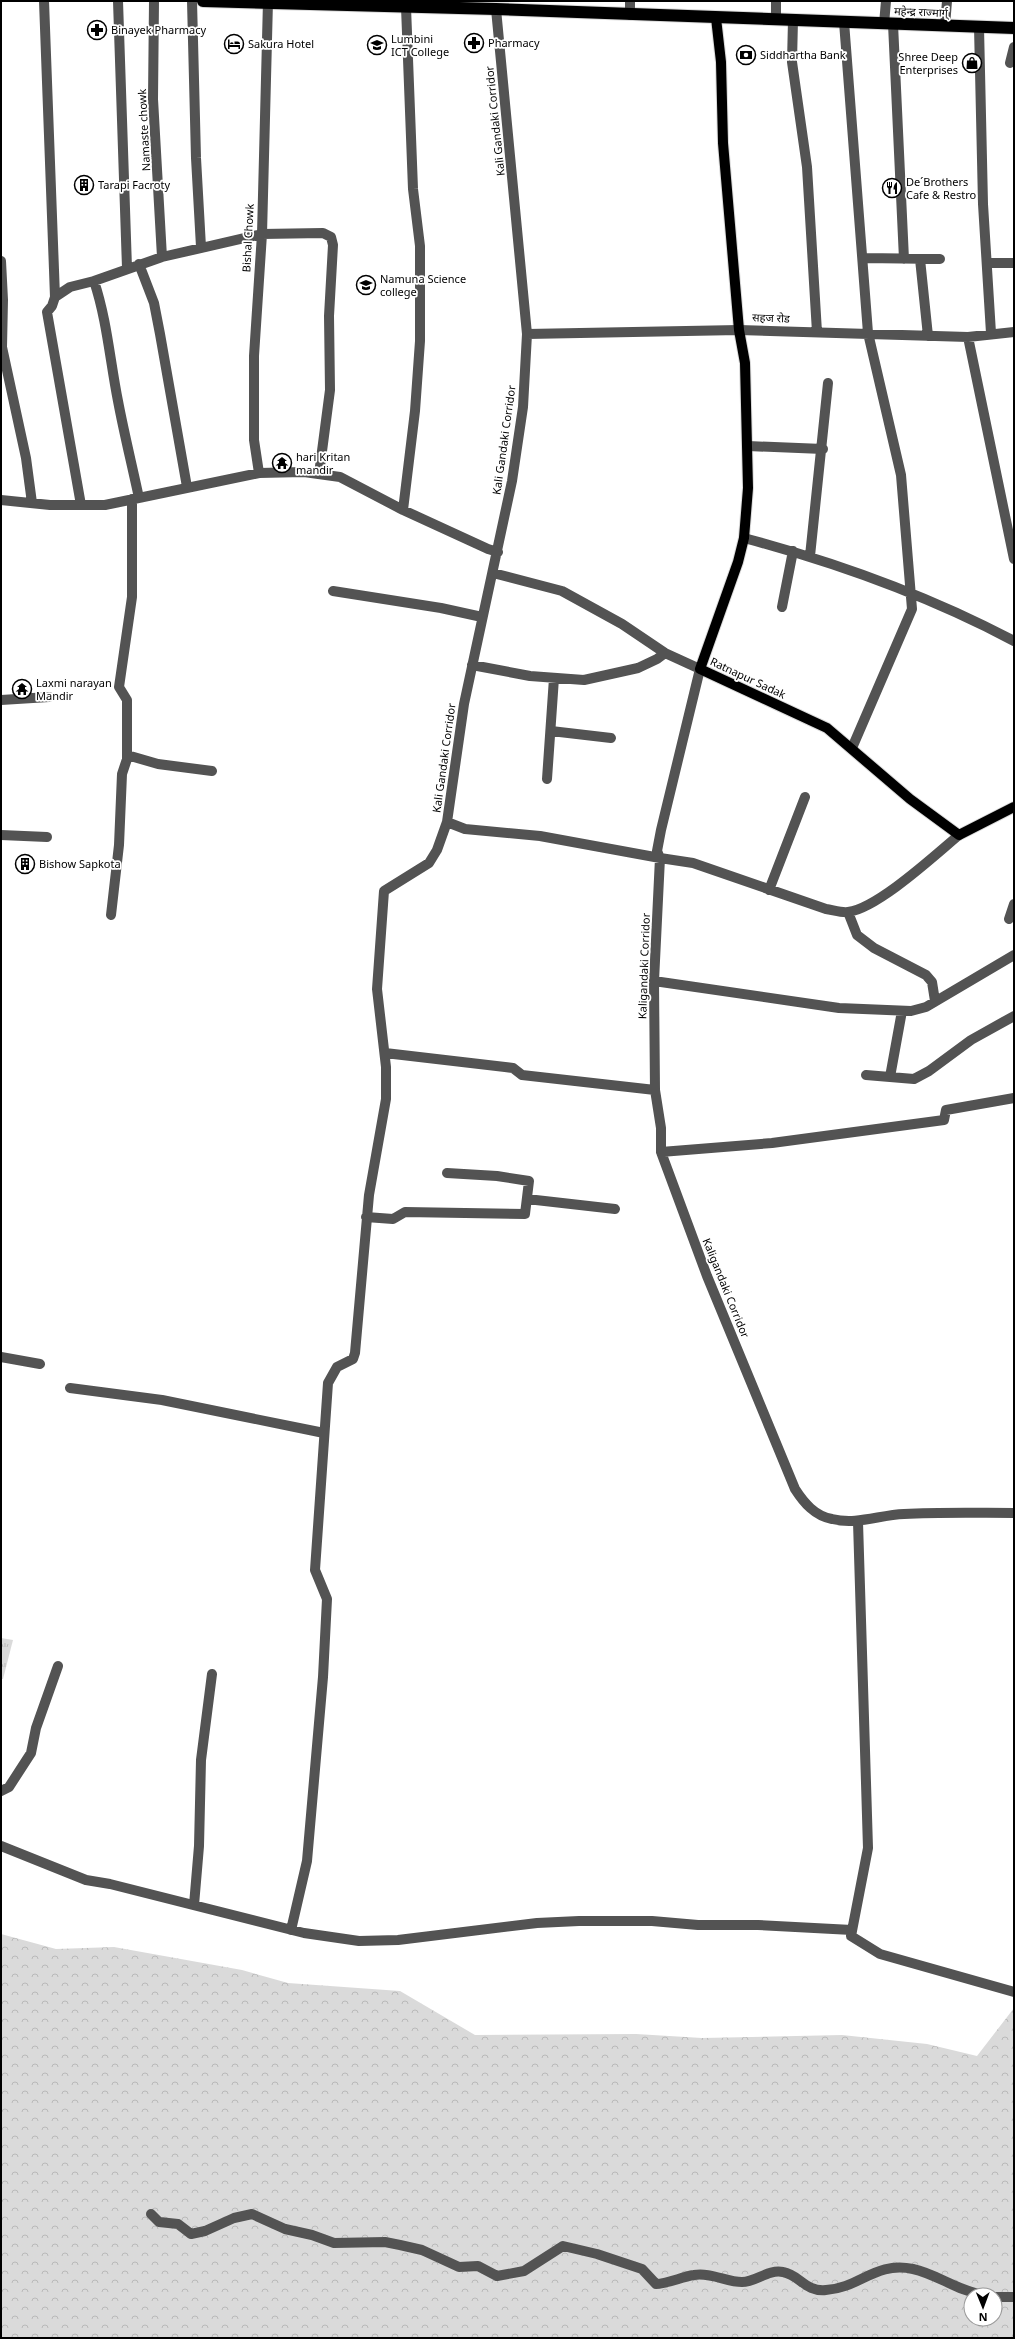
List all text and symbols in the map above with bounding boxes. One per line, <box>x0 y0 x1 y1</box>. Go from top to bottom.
street label: महेन्द्र राज्मार्ग् <box>894 3 950 20</box>
pharmacy icon: Binayek Pharmacy <box>86 19 108 41</box>
place label: Binayek Pharmacy <box>111 22 206 37</box>
place label: Lumbini ICT College <box>391 31 449 59</box>
pharmacy icon: Pharmacy <box>463 32 485 54</box>
hotel icon: Sakura Hotel <box>223 33 245 55</box>
school or university icon: Lumbini ICT College <box>366 34 388 56</box>
place label: Pharmacy <box>488 35 540 50</box>
place label: Sakura Hotel <box>248 36 314 51</box>
bank icon: Siddhartha Bank <box>735 44 757 66</box>
place label: Siddhartha Bank <box>760 47 846 62</box>
place label: Shree Deep Enterprises <box>898 49 958 77</box>
shop icon: Shree Deep Enterprises <box>961 52 983 74</box>
street label: Kali Gandaki Corridor <box>481 65 508 177</box>
street label: Namaste chowk <box>134 88 153 172</box>
building icon: Tarapi Facroty <box>73 174 95 196</box>
place label: De´Brothers Cafe & Restro <box>906 174 976 202</box>
place label: Tarapi Facroty <box>98 177 170 192</box>
restaurant icon: De´Brothers Cafe & Restro <box>881 177 903 199</box>
street label: Bishal Chowk <box>238 203 257 273</box>
place label: Namuna Science college <box>380 271 466 299</box>
school or university icon: Namuna Science college <box>355 274 377 296</box>
street label: सहज रोड <box>752 309 790 326</box>
street label: Kali Gandaki Corridor <box>488 384 519 496</box>
place label: hari Kritan mandir <box>296 449 350 477</box>
temple icon: hari Kritan mandir <box>271 452 293 474</box>
street label: Ratnapur Sadak <box>708 653 789 702</box>
place label: Laxmi narayan Mandir <box>36 675 112 703</box>
temple icon: Laxmi narayan Mandir <box>11 678 33 700</box>
street label: Kali Gandaki Corridor <box>428 702 459 814</box>
building icon: Bishow Sapkota <box>14 853 36 875</box>
place label: Bishow Sapkota <box>39 856 121 871</box>
street label: Kaligandaki Corridor <box>634 912 653 1019</box>
street label: Kaligandaki Corridor <box>700 1236 754 1340</box>
north arrow <box>963 2287 1003 2327</box>
text: N <box>979 2310 988 2325</box>

